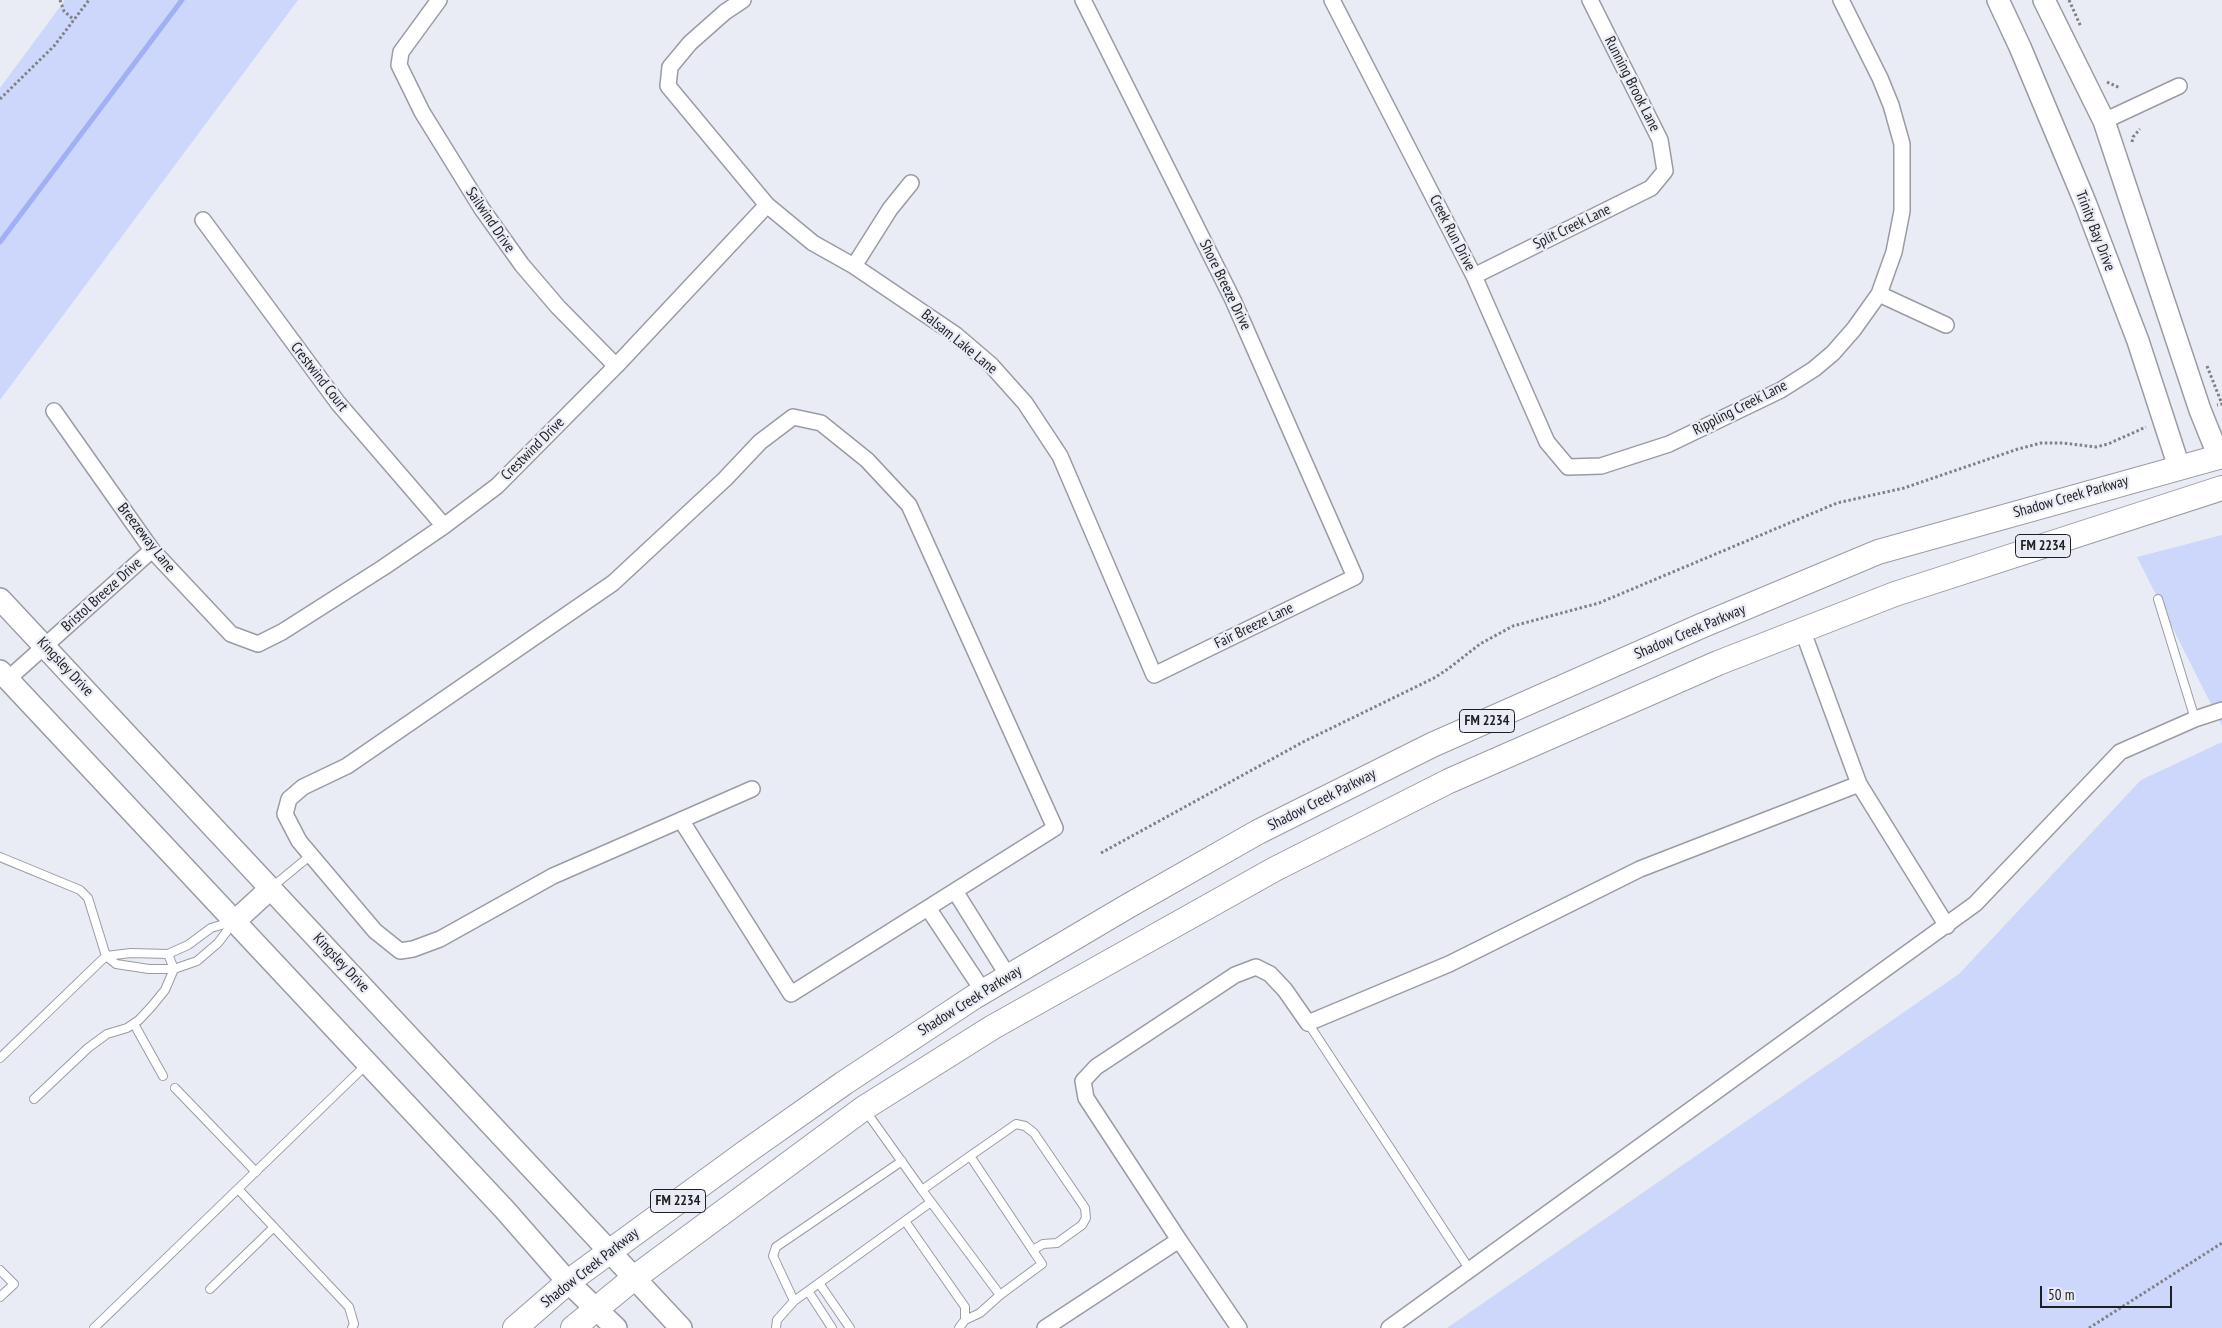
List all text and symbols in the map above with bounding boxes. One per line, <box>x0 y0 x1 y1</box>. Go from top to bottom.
street label: Running Brook Lane <box>1600 33 1664 135</box>
street label: Sailwind Drive <box>462 184 518 256</box>
street label: Trinity Bay Drive <box>2071 188 2119 274</box>
street label: Creek Run Drive <box>1425 192 1479 274</box>
street label: Split Creek Lane <box>1530 201 1614 253</box>
street label: Shore Breeze Drive <box>1195 237 1255 333</box>
street label: Balsam Lake Lane <box>917 306 1001 378</box>
street label: Crestwind Court <box>286 339 352 415</box>
street label: Rippling Creek Lane <box>1690 377 1790 439</box>
street label: Crestwind Drive <box>498 414 568 484</box>
street label: Shadow Creek Parkway <box>2011 472 2131 522</box>
street label: Breezeway Lane <box>113 500 179 576</box>
road number: FM 2234 <box>2016 534 2070 558</box>
street label: Bristol Breeze Drive <box>58 554 146 636</box>
street label: Fair Breeze Lane <box>1212 599 1296 653</box>
street label: Shadow Creek Parkway <box>1632 601 1748 663</box>
street label: Kingsley Drive <box>33 634 97 700</box>
road number: FM 2234 <box>1460 709 1514 732</box>
street label: Shadow Creek Parkway <box>1265 765 1379 835</box>
street label: Kingsley Drive <box>309 930 373 996</box>
street label: Shadow Creek Parkway <box>915 962 1025 1040</box>
road number: FM 2234 <box>650 1190 706 1212</box>
street label: Shadow Creek Parkway <box>538 1224 642 1312</box>
scale bar <box>2042 1276 2174 1308</box>
text: 50 m <box>2048 1285 2074 1304</box>

